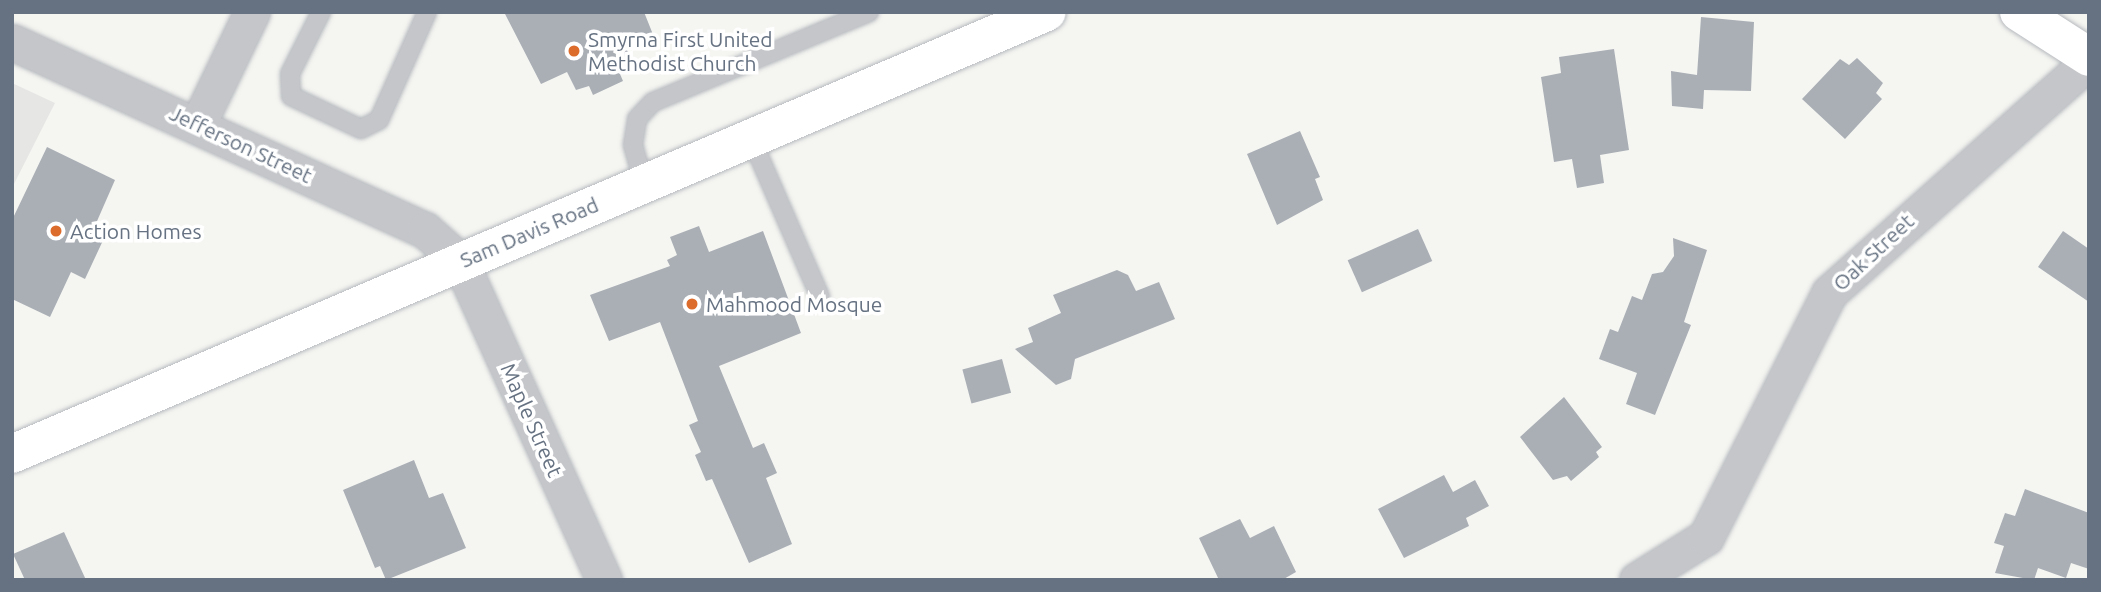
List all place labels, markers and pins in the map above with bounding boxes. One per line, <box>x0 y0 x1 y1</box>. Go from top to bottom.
place label: Smyrna First United Methodist Church <box>588 26 773 76</box>
marker: Smyrna First United Methodist Church <box>566 43 582 59</box>
place label: Action Homes <box>70 218 202 244</box>
marker: Action Homes <box>48 223 64 239</box>
place label: Mahmood Mosque <box>706 291 882 317</box>
marker: Mahmood Mosque <box>684 296 700 312</box>

